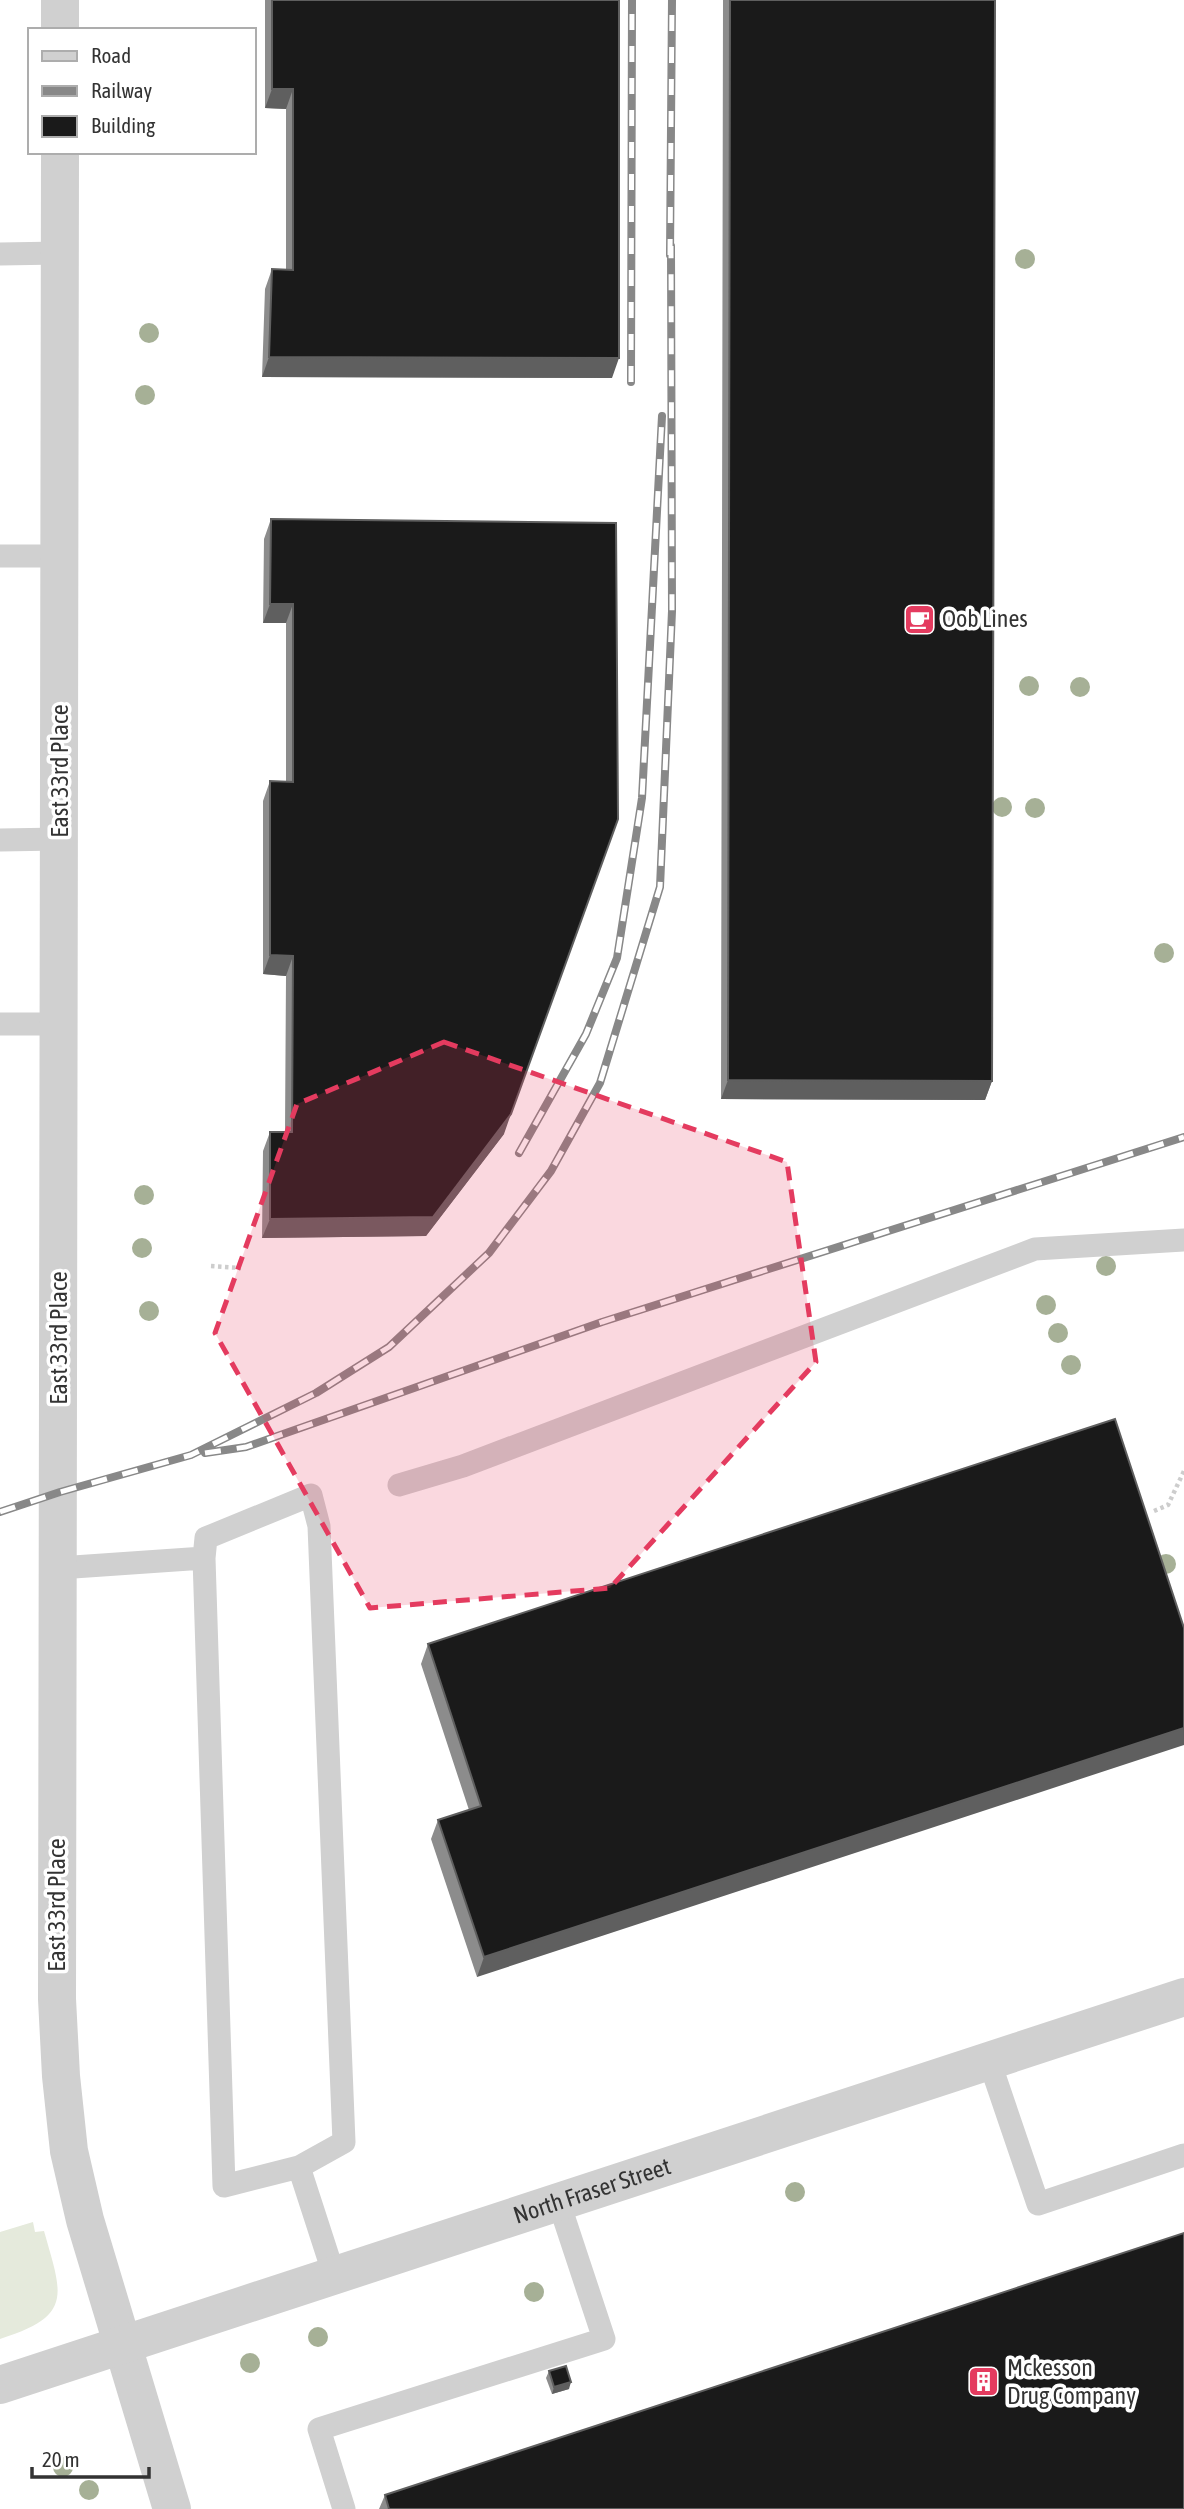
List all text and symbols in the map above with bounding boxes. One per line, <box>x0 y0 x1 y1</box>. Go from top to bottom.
legend <box>28 28 256 154</box>
text: Road <box>91 43 131 67</box>
text: Railway <box>91 78 153 102</box>
text: Building <box>91 113 155 137</box>
cafe icon: Oob Lines <box>902 602 936 636</box>
place label: Oob Lines <box>942 605 1028 632</box>
street label: East 33rd Place <box>46 704 73 838</box>
street label: East 33rd Place <box>45 1271 72 1405</box>
street label: East 33rd Place <box>43 1838 70 1972</box>
street label: North Fraser Street <box>510 2152 674 2229</box>
place label: Mckesson Drug Company <box>1007 2354 1136 2409</box>
building icon: Mckesson Drug Company <box>967 2365 1001 2399</box>
scale bar <box>32 2436 149 2480</box>
text: 20 m <box>42 2447 80 2471</box>

